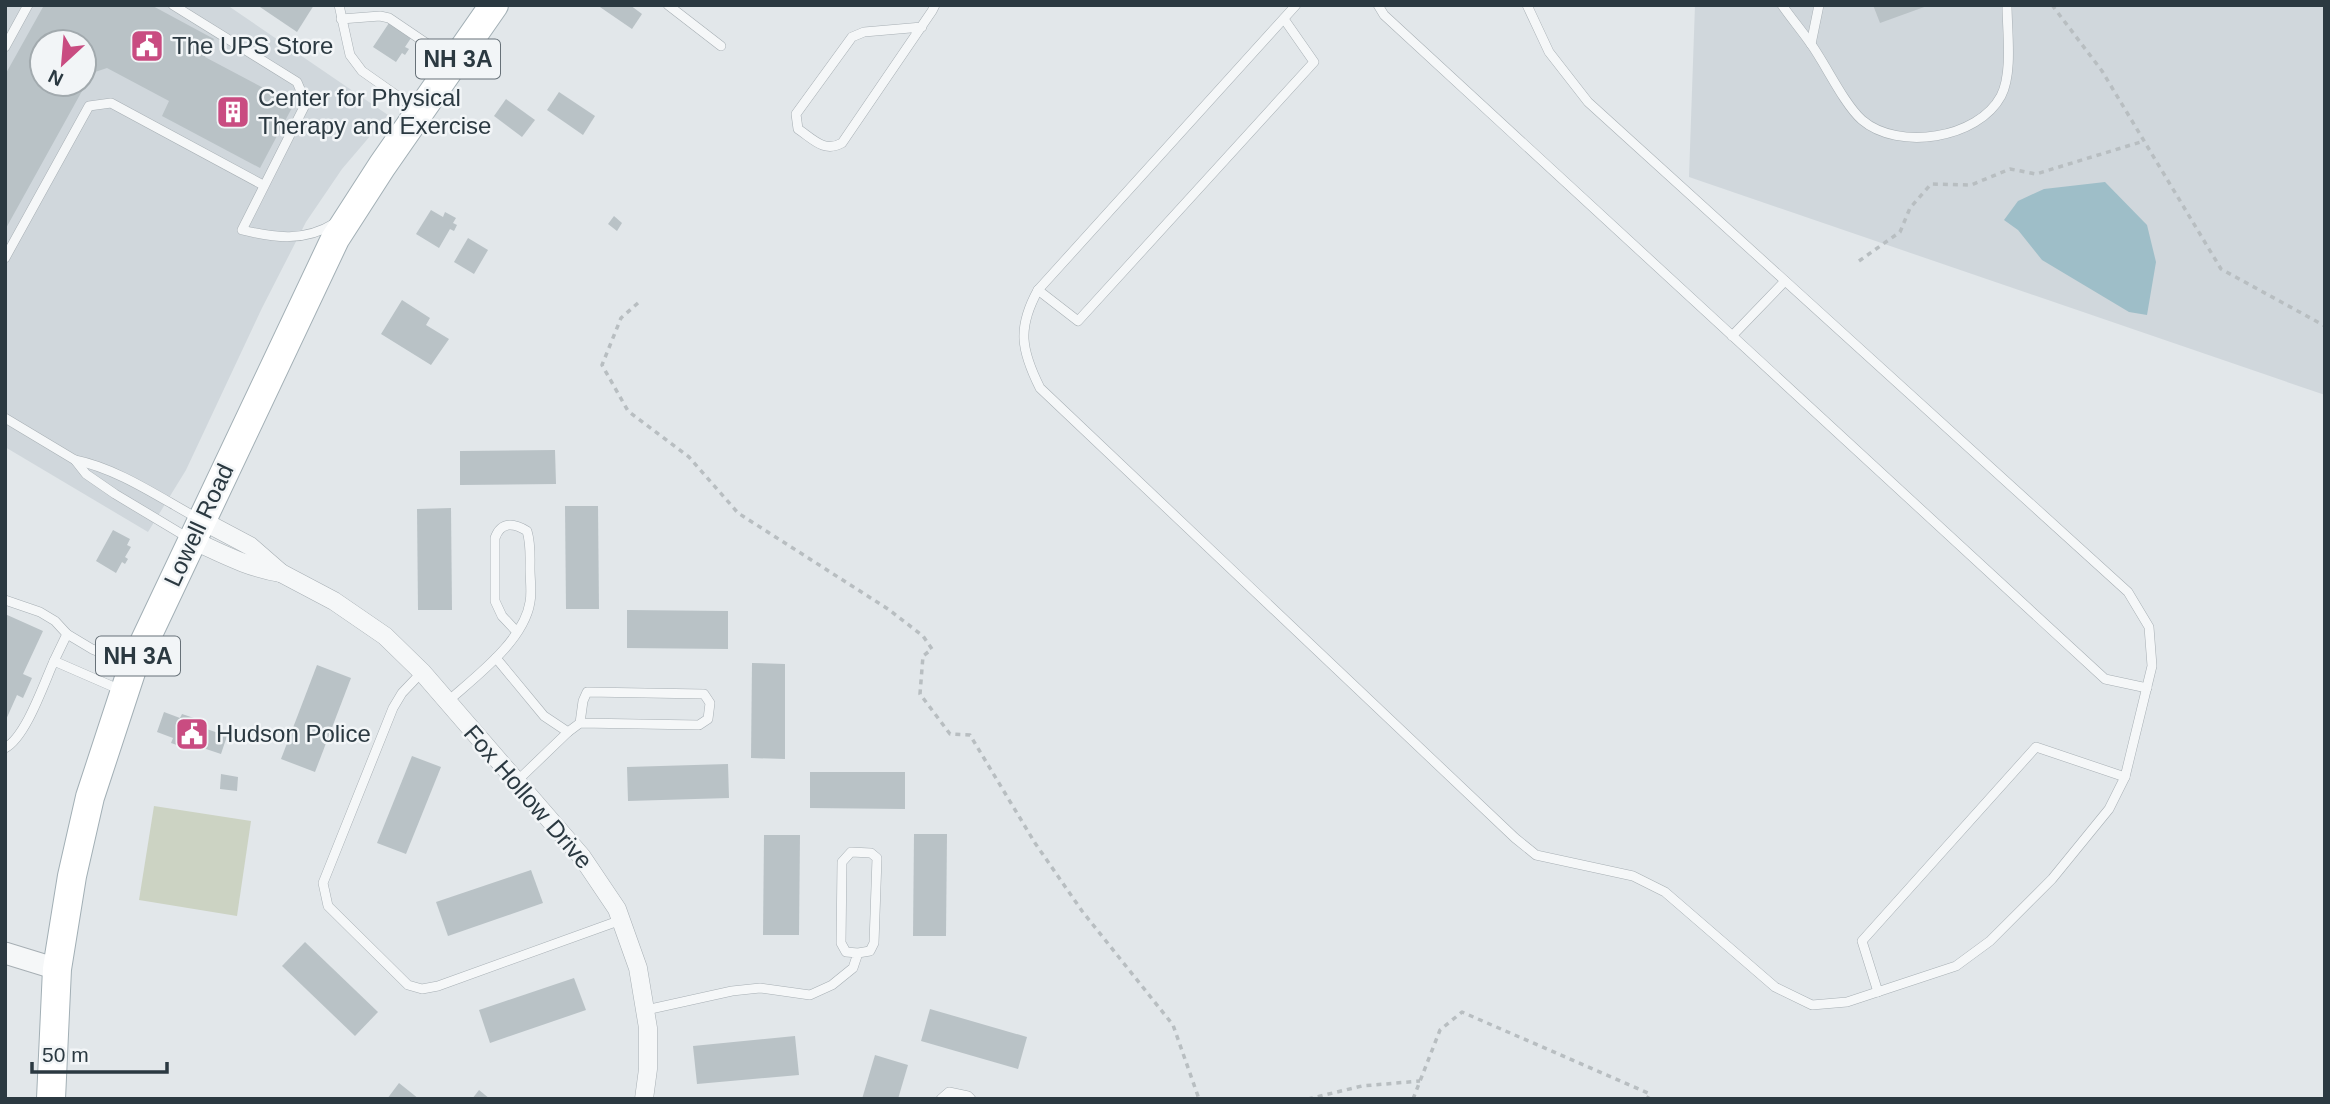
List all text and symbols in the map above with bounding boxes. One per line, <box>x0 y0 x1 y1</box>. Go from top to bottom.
public building icon: The UPS Store <box>128 27 166 65</box>
north arrow <box>28 28 98 98</box>
place label: The UPS Store <box>172 32 333 59</box>
road number: NH 3A <box>416 40 500 78</box>
text: N <box>45 65 67 90</box>
place label: Center for Physical Therapy and Exercise <box>258 84 491 139</box>
building icon: Center for Physical Therapy and Exercise <box>214 93 252 131</box>
street label: Lowell Road <box>158 459 239 590</box>
road number: NH 3A <box>96 636 180 676</box>
public building icon: Hudson Police <box>173 715 211 753</box>
street label: Fox Hollow Drive <box>459 719 598 874</box>
place label: Hudson Police <box>216 720 371 747</box>
scale bar <box>32 1030 166 1074</box>
text: 50 m <box>42 1043 89 1066</box>

